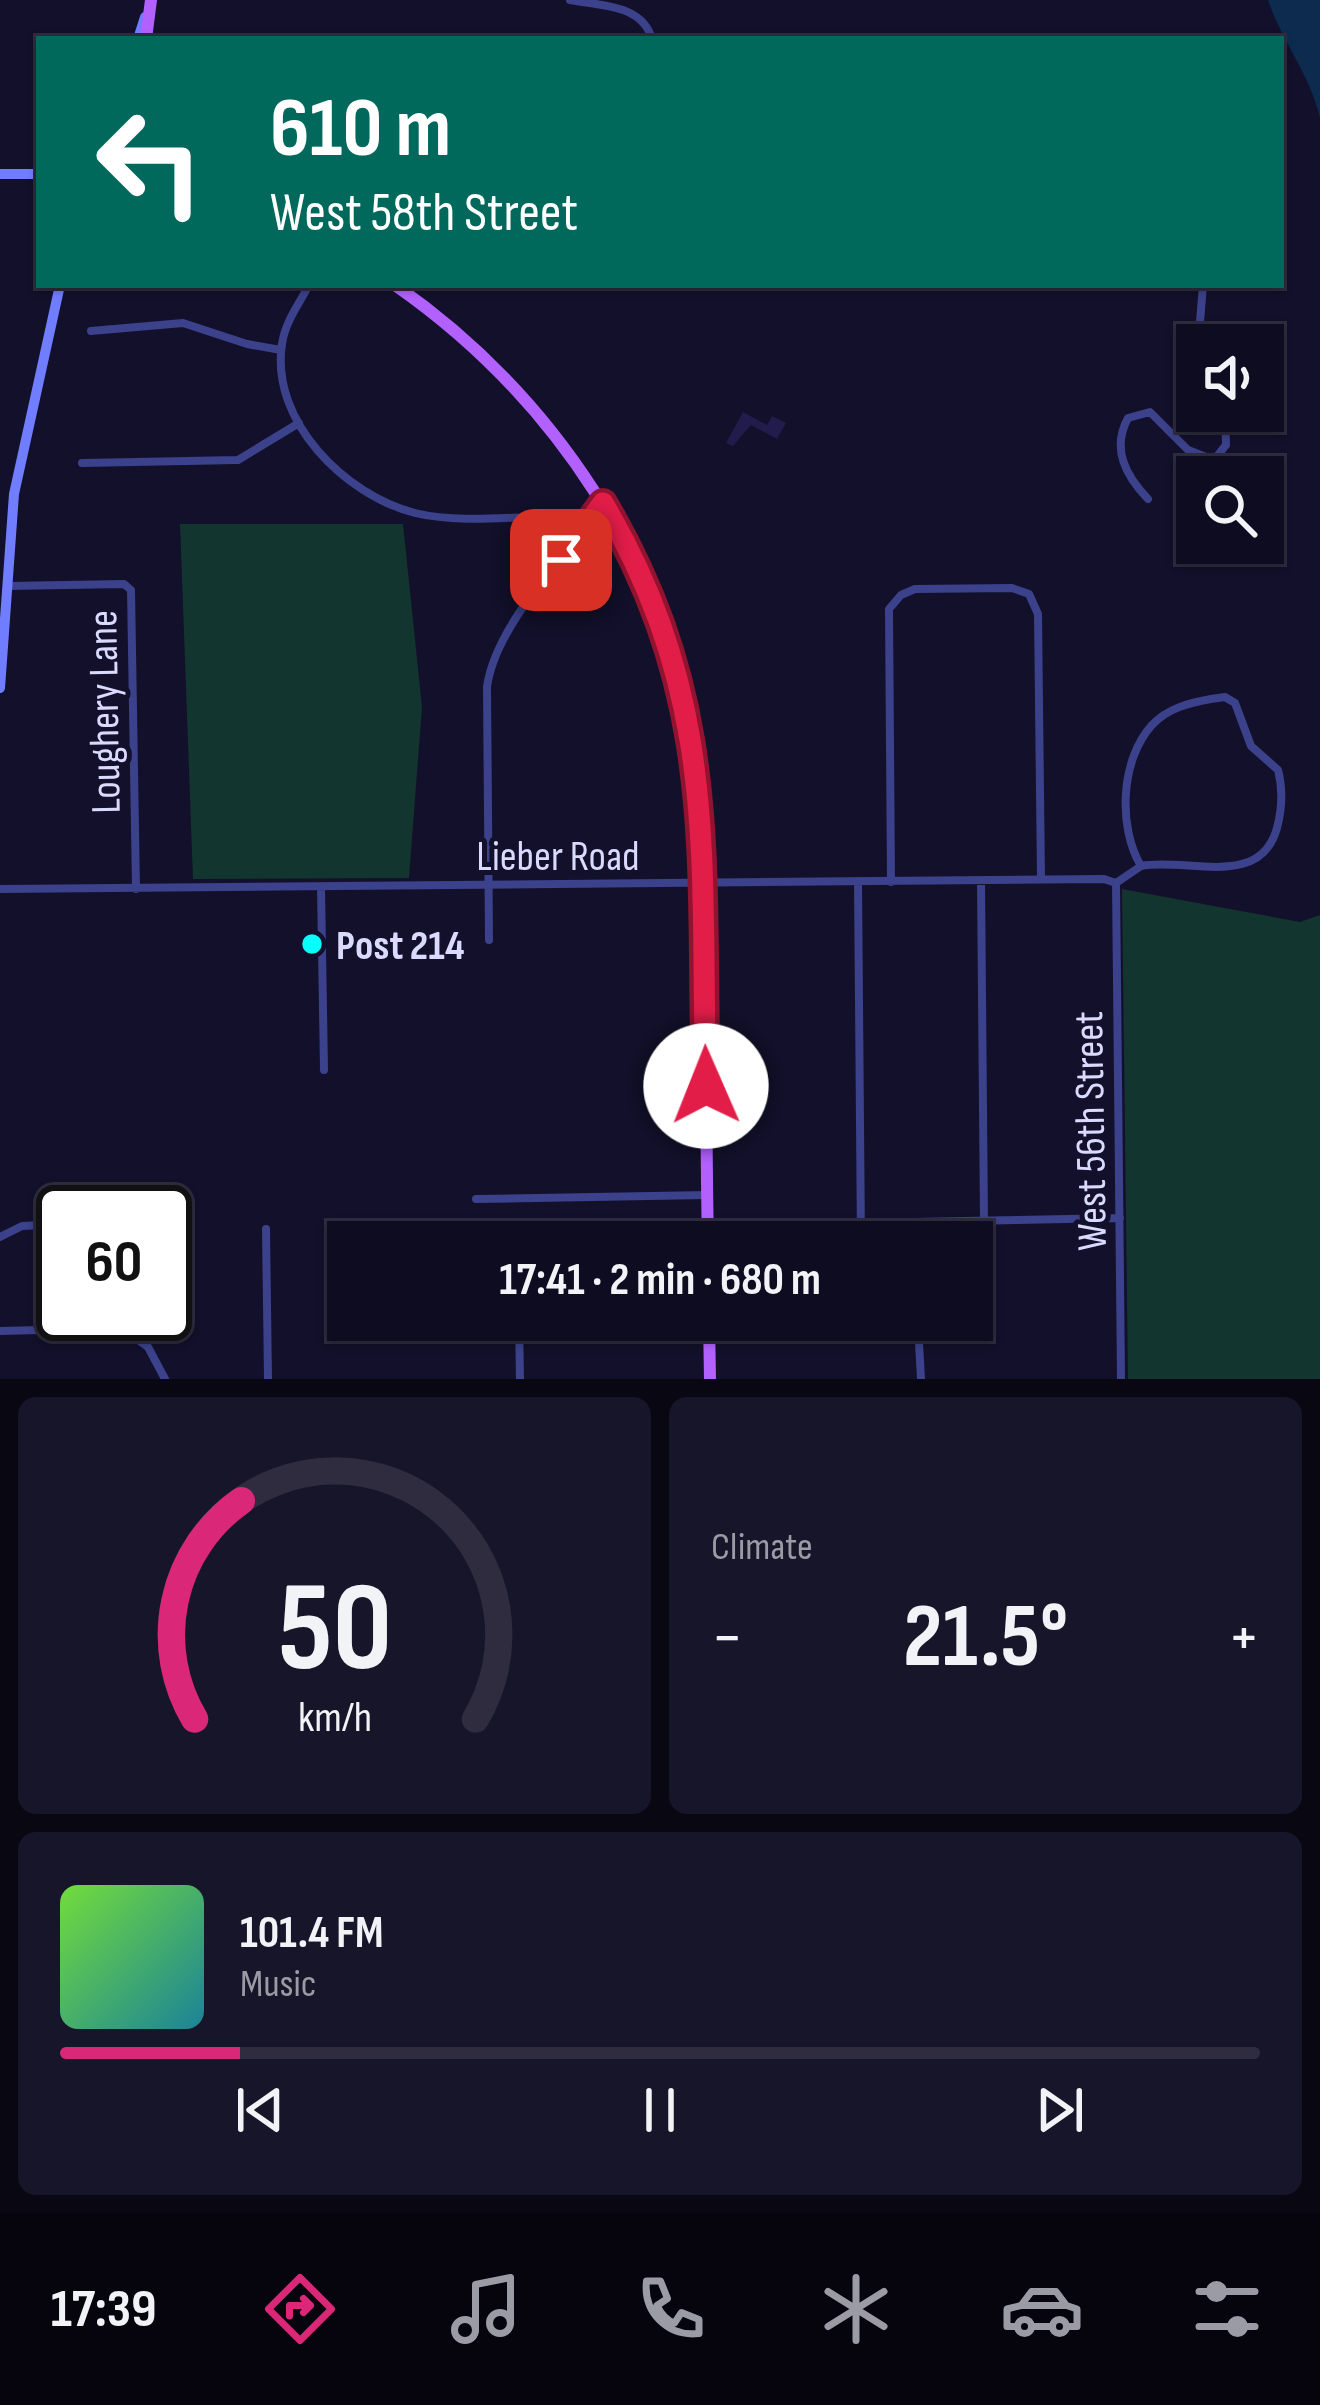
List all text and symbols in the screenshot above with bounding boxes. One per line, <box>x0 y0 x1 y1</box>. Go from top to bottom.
text: 610 m <box>270 79 451 180</box>
icon: left <box>72 84 228 240</box>
text: West 58th Street <box>270 181 578 246</box>
map controls <box>1176 324 1284 564</box>
button: sound <box>1176 324 1284 432</box>
button: search <box>1176 456 1284 564</box>
pin <box>510 509 612 611</box>
icon: arrive <box>528 527 594 593</box>
street label: Loughery Lane <box>78 610 133 814</box>
street label: Lieber Road <box>476 832 640 883</box>
place label: Post 214 <box>336 921 465 972</box>
marker: Post 214 <box>299 931 325 957</box>
street label: West 56th Street <box>1064 1011 1119 1251</box>
position arrow <box>643 1023 769 1149</box>
speed limit sign: 60 <box>36 1185 192 1341</box>
text: 17:41 · 2 min · 680 m <box>499 1253 821 1308</box>
text: Climate <box>711 1524 813 1571</box>
text: 50 <box>277 1556 392 1705</box>
text: 21.5° <box>903 1584 1068 1692</box>
text: − <box>711 1599 743 1678</box>
text: + <box>1228 1599 1260 1678</box>
text: km/h <box>297 1691 372 1743</box>
text: 101.4 FM <box>240 1906 384 1961</box>
text: Music <box>240 1961 316 2008</box>
icon: previous <box>227 2077 293 2143</box>
icon: pause <box>627 2077 693 2143</box>
icon: next <box>1027 2077 1093 2143</box>
icon: directions <box>258 2267 342 2351</box>
icon: music <box>444 2267 528 2351</box>
icon: phone <box>629 2267 713 2351</box>
icon: climate <box>814 2267 898 2351</box>
icon: car <box>1000 2267 1084 2351</box>
icon: filters <box>1185 2267 1269 2351</box>
text: 17:39 <box>51 2277 157 2342</box>

